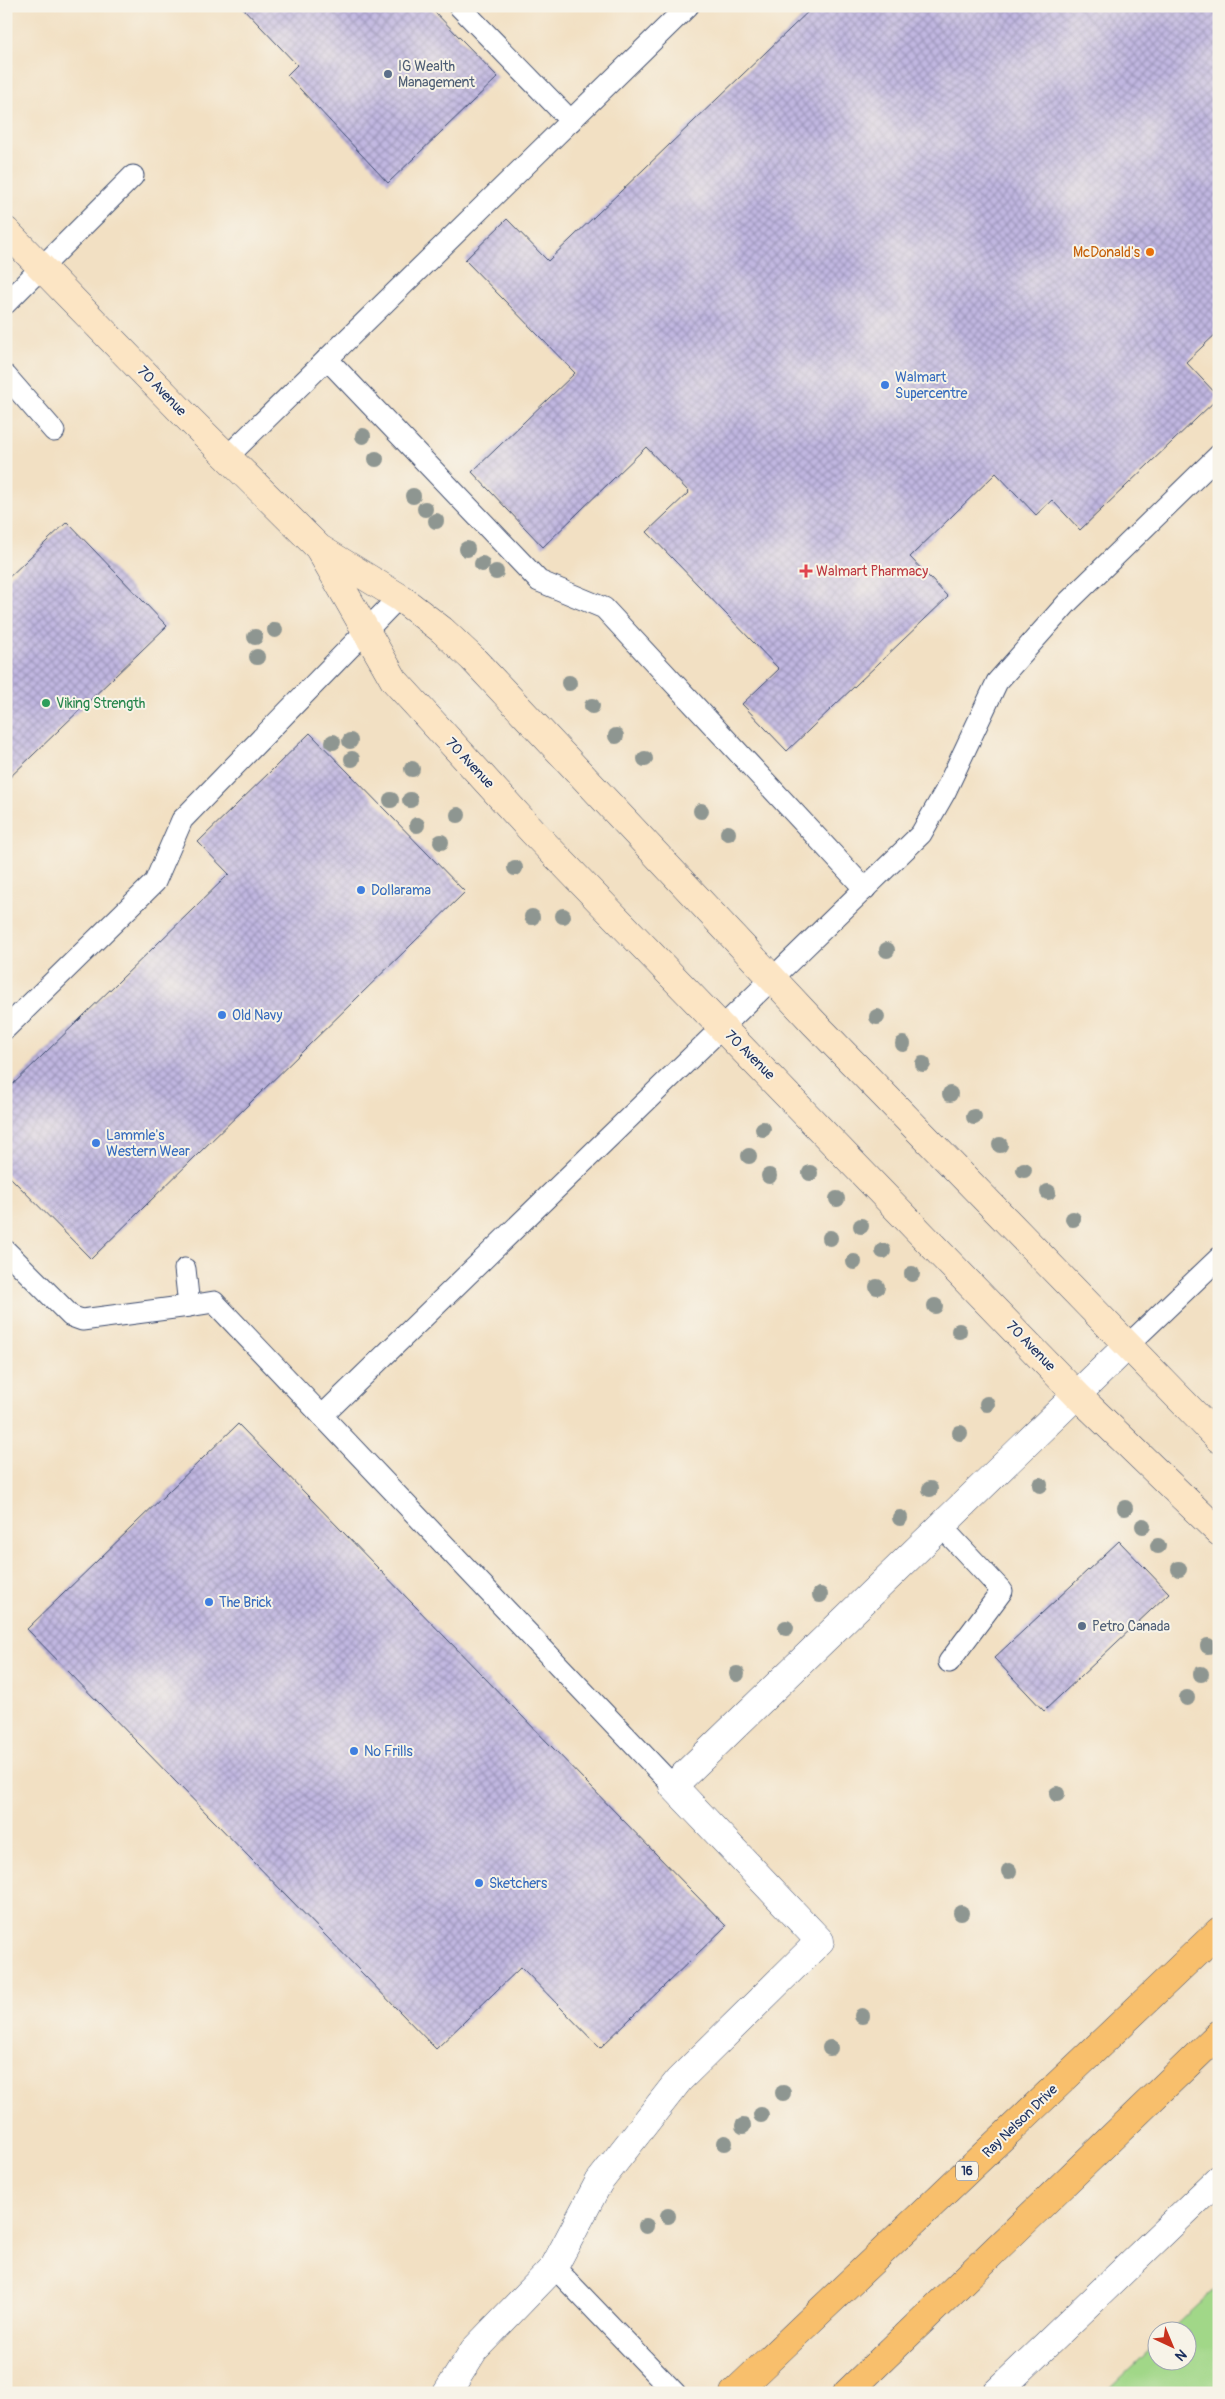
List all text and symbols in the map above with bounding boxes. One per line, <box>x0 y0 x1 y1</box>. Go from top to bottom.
place label: IG Wealth Management <box>398 58 475 91</box>
marker: IG Wealth Management <box>382 68 394 80</box>
place label: McDonald's <box>1073 244 1141 261</box>
marker: McDonald's <box>1144 246 1156 258</box>
street label: 70 Avenue <box>134 362 190 420</box>
place label: Walmart Supercentre <box>895 369 968 402</box>
marker: Walmart Supercentre <box>879 379 891 391</box>
place label: Walmart Pharmacy <box>816 563 928 580</box>
marker: Walmart Pharmacy <box>800 565 812 577</box>
place label: Viking Strength <box>56 695 145 712</box>
marker: Viking Strength <box>40 697 52 709</box>
street label: 70 Avenue <box>442 734 498 792</box>
place label: Dollarama <box>371 882 431 899</box>
marker: Dollarama <box>355 884 367 896</box>
place label: Old Navy <box>232 1007 282 1024</box>
marker: Old Navy <box>216 1009 228 1021</box>
street label: 70 Avenue <box>722 1027 778 1083</box>
place label: Lammle's Western Wear <box>106 1127 190 1160</box>
marker: Lammle's Western Wear <box>90 1137 102 1149</box>
street label: 70 Avenue <box>1003 1317 1059 1375</box>
place label: The Brick <box>219 1594 272 1611</box>
marker: The Brick <box>203 1596 215 1608</box>
place label: Petro Canada <box>1092 1618 1170 1635</box>
marker: Petro Canada <box>1076 1620 1088 1632</box>
place label: No Frills <box>364 1743 414 1760</box>
marker: No Frills <box>348 1745 360 1757</box>
place label: Sketchers <box>489 1875 548 1892</box>
marker: Sketchers <box>473 1877 485 1889</box>
street label: Ray Nelson Drive <box>979 2081 1061 2161</box>
road number: 16 <box>956 2162 978 2180</box>
north arrow <box>1148 2322 1198 2372</box>
text: N <box>1171 2346 1190 2364</box>

